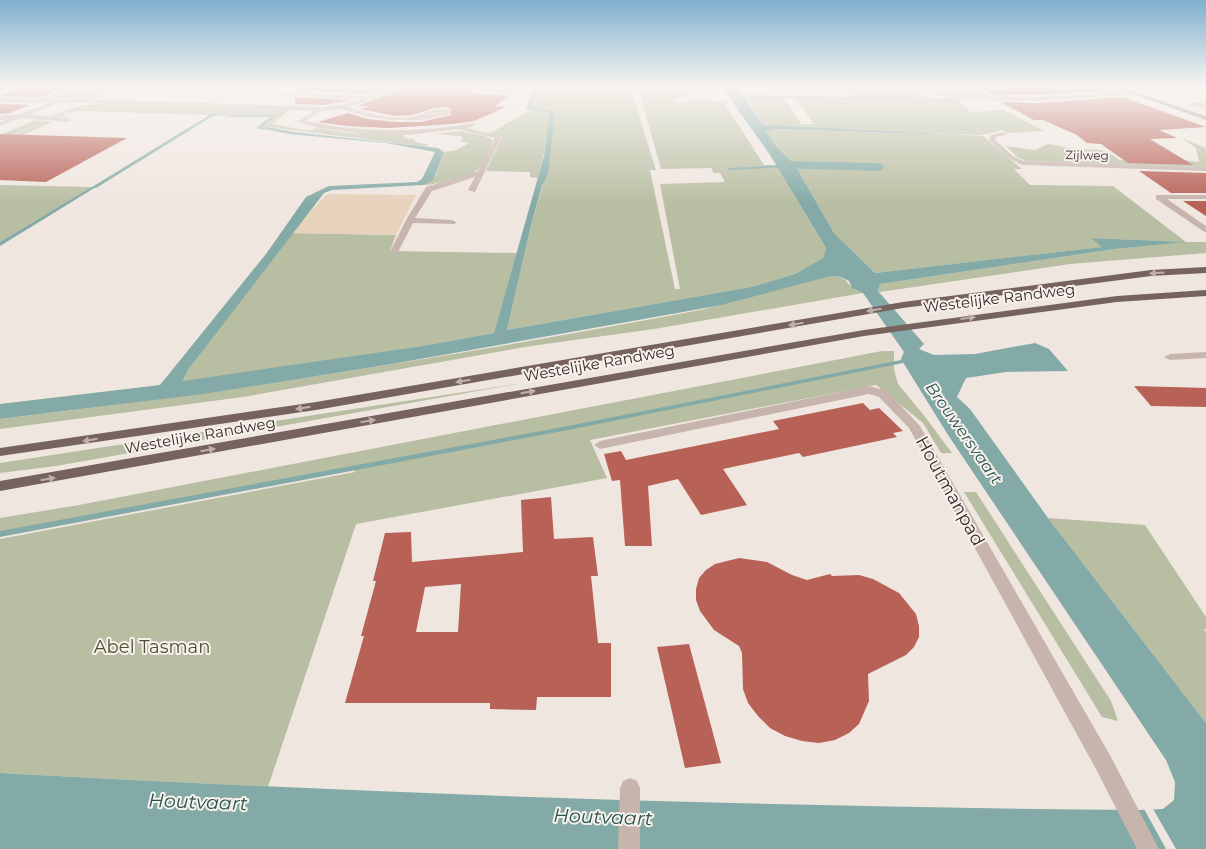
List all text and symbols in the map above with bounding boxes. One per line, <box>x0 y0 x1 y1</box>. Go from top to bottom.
street label: Zijlweg <box>1065 147 1109 163</box>
one-way arrow <box>1149 269 1165 277</box>
street label: Westelijke Randweg <box>922 279 1076 317</box>
one-way arrow <box>865 307 881 315</box>
one-way arrow <box>960 314 976 322</box>
one-way arrow <box>788 320 804 328</box>
street label: Westelijke Randweg <box>522 340 676 386</box>
one-way arrow <box>455 378 471 386</box>
water label: Brouwersvaart <box>922 378 1006 488</box>
one-way arrow <box>520 388 536 396</box>
one-way arrow <box>295 404 311 412</box>
street label: Westelijke Randweg <box>123 412 277 458</box>
one-way arrow <box>360 417 376 425</box>
street label: Houtmanpad <box>911 432 989 550</box>
one-way arrow <box>82 437 98 445</box>
one-way arrow <box>201 446 217 454</box>
one-way arrow <box>41 474 57 482</box>
park label: Abel Tasman <box>94 636 210 658</box>
water label: Houtvaart <box>148 789 248 815</box>
water label: Houtvaart <box>553 804 653 830</box>

